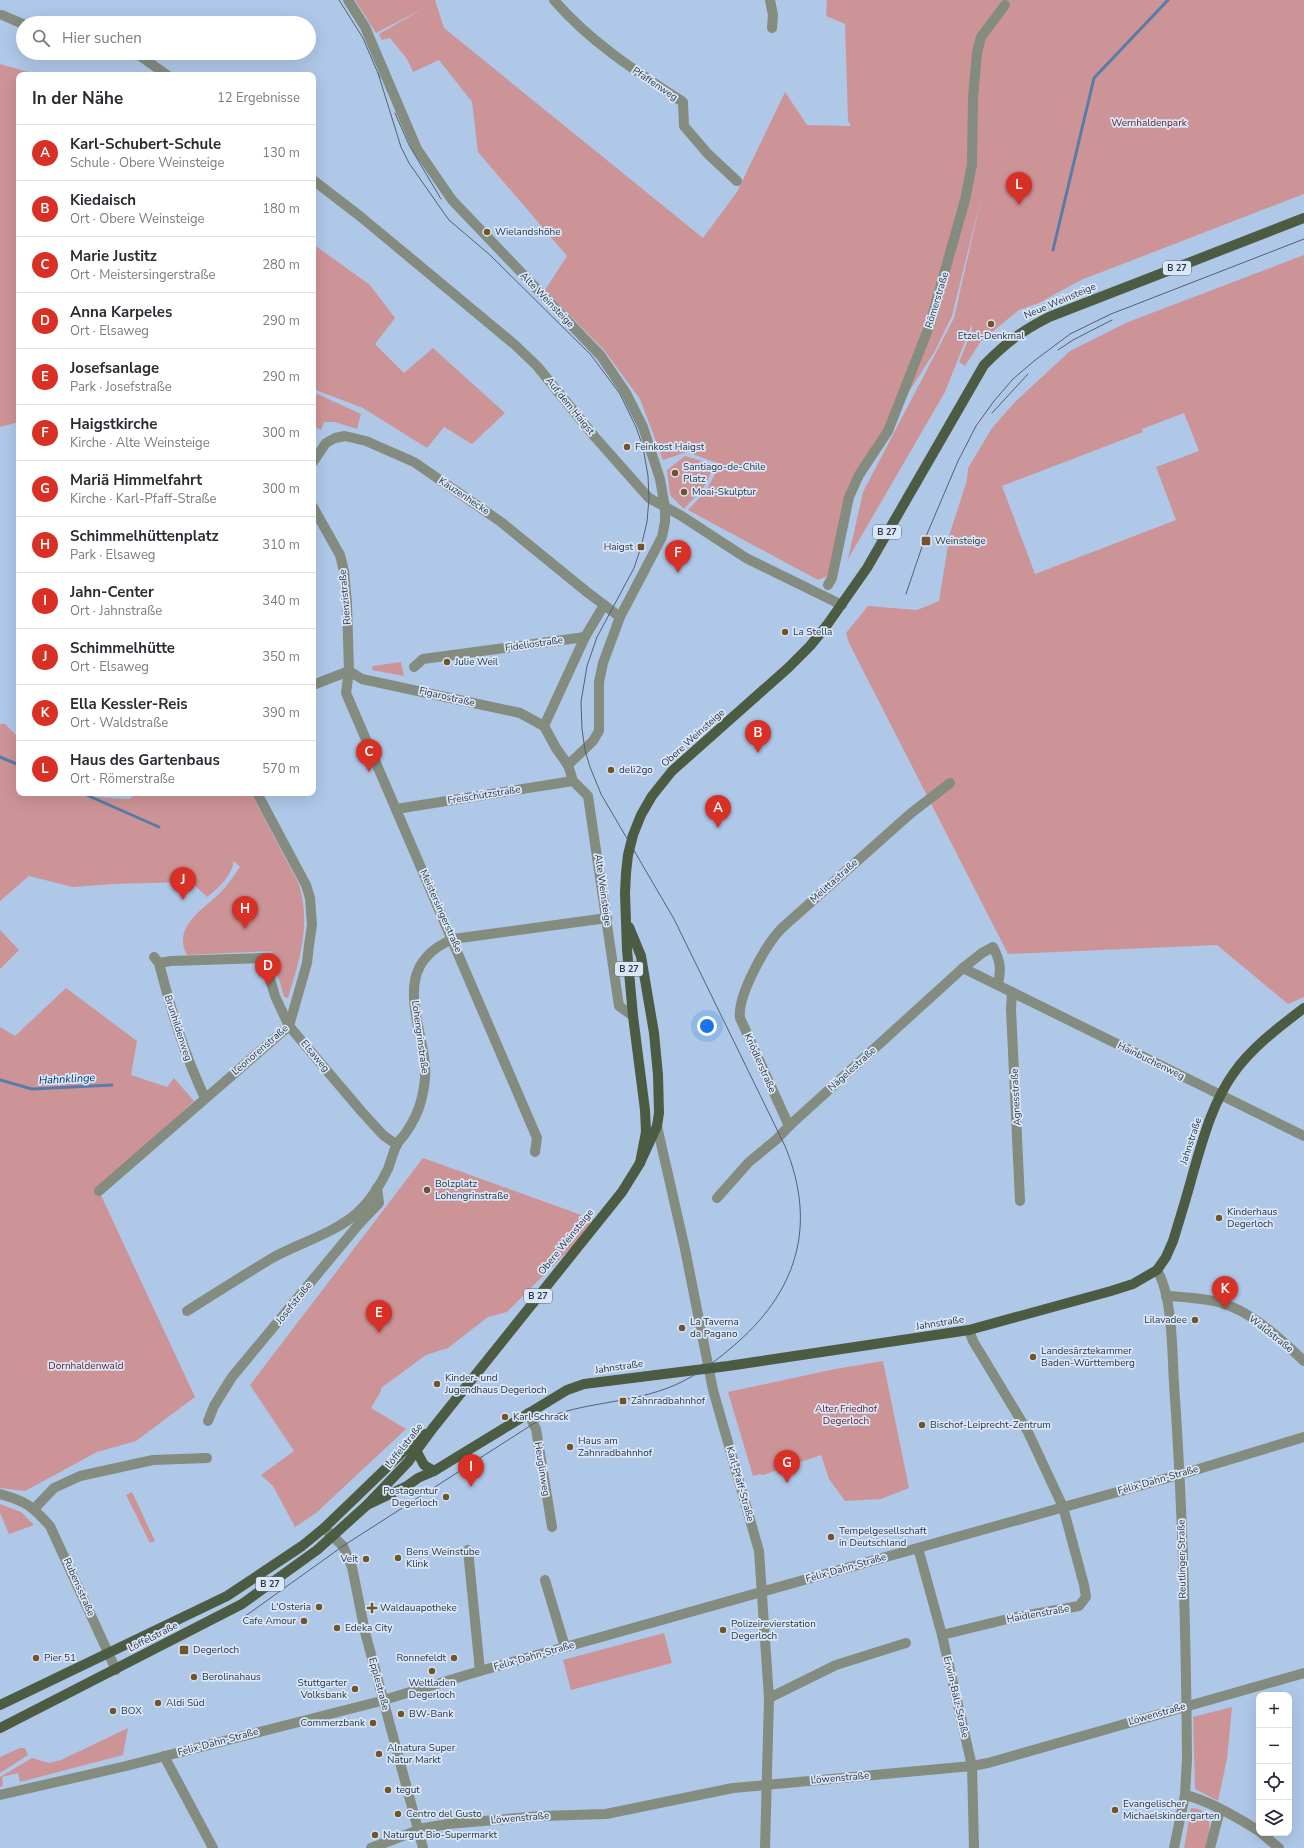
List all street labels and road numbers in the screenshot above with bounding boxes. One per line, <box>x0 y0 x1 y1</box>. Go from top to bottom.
street label: Pfaffenweg <box>630 64 680 104</box>
road number: B 27 <box>1163 261 1191 275</box>
street label: Alte Weinsteige <box>517 269 577 331</box>
street label: Römerstraße <box>922 270 952 330</box>
street label: Neue Weinsteige <box>1022 280 1098 322</box>
street label: Auf dem Haigst <box>542 374 598 438</box>
street label: Kauzenhecke <box>436 474 492 518</box>
road number: B 27 <box>873 525 901 539</box>
street label: Rienzistraße <box>336 569 354 625</box>
street label: Fideliostraße <box>504 633 564 655</box>
street label: Figarostraße <box>418 684 476 710</box>
street label: Obere Weinsteige <box>658 706 728 770</box>
street label: Freischützstraße <box>446 782 522 808</box>
street label: Alte Weinsteige <box>591 853 615 927</box>
street label: Melittastraße <box>807 856 861 906</box>
street label: Meistersingerstraße <box>416 867 466 955</box>
road number: B 27 <box>615 962 643 976</box>
street label: Brunhildenweg <box>161 993 195 1063</box>
street label: Lohengrinstraße <box>408 1000 432 1074</box>
street label: Leonorenstraße <box>229 1022 291 1078</box>
street label: Knödlerstraße <box>741 1031 779 1095</box>
street label: Elsaweg <box>297 1037 333 1075</box>
street label: Hainbuchenweg <box>1115 1039 1187 1083</box>
street label: Nägelestraße <box>825 1043 879 1095</box>
street label: Agnesstraße <box>1008 1068 1024 1126</box>
street label: Jahnstraße <box>1177 1116 1205 1167</box>
street label: Obere Weinsteige <box>535 1206 597 1278</box>
street label: Josefstraße <box>272 1279 315 1328</box>
road number: B 27 <box>524 1289 552 1303</box>
street label: Jahnstraße <box>914 1312 965 1334</box>
street label: Waldstraße <box>1246 1312 1296 1356</box>
street label: Jahnstraße <box>593 1357 644 1377</box>
street label: Löffelstraße <box>382 1420 426 1472</box>
street label: Heuglinweg <box>531 1441 553 1497</box>
street label: Karl-Pfaff-Straße <box>723 1445 757 1523</box>
street label: Felix-Dahn-Straße <box>1116 1462 1200 1498</box>
street label: Reutlinger Straße <box>1174 1519 1190 1599</box>
street label: Felix-Dahn-Straße <box>804 1550 888 1586</box>
street label: Rubensstraße <box>60 1556 98 1618</box>
road number: B 27 <box>256 1577 284 1591</box>
street label: Haidlenstraße <box>1006 1602 1070 1626</box>
street label: Löffelstraße <box>126 1618 180 1656</box>
street label: Felix-Dahn-Straße <box>492 1638 576 1674</box>
street label: Erwin-Bälz-Straße <box>940 1655 972 1739</box>
street label: Epplestraße <box>365 1656 393 1712</box>
street label: Löwenstraße <box>1127 1699 1187 1729</box>
street label: Felix-Dahn-Straße <box>176 1724 260 1760</box>
street label: Löwenstraße <box>810 1768 870 1788</box>
street label: Löwenstraße <box>490 1808 550 1828</box>

